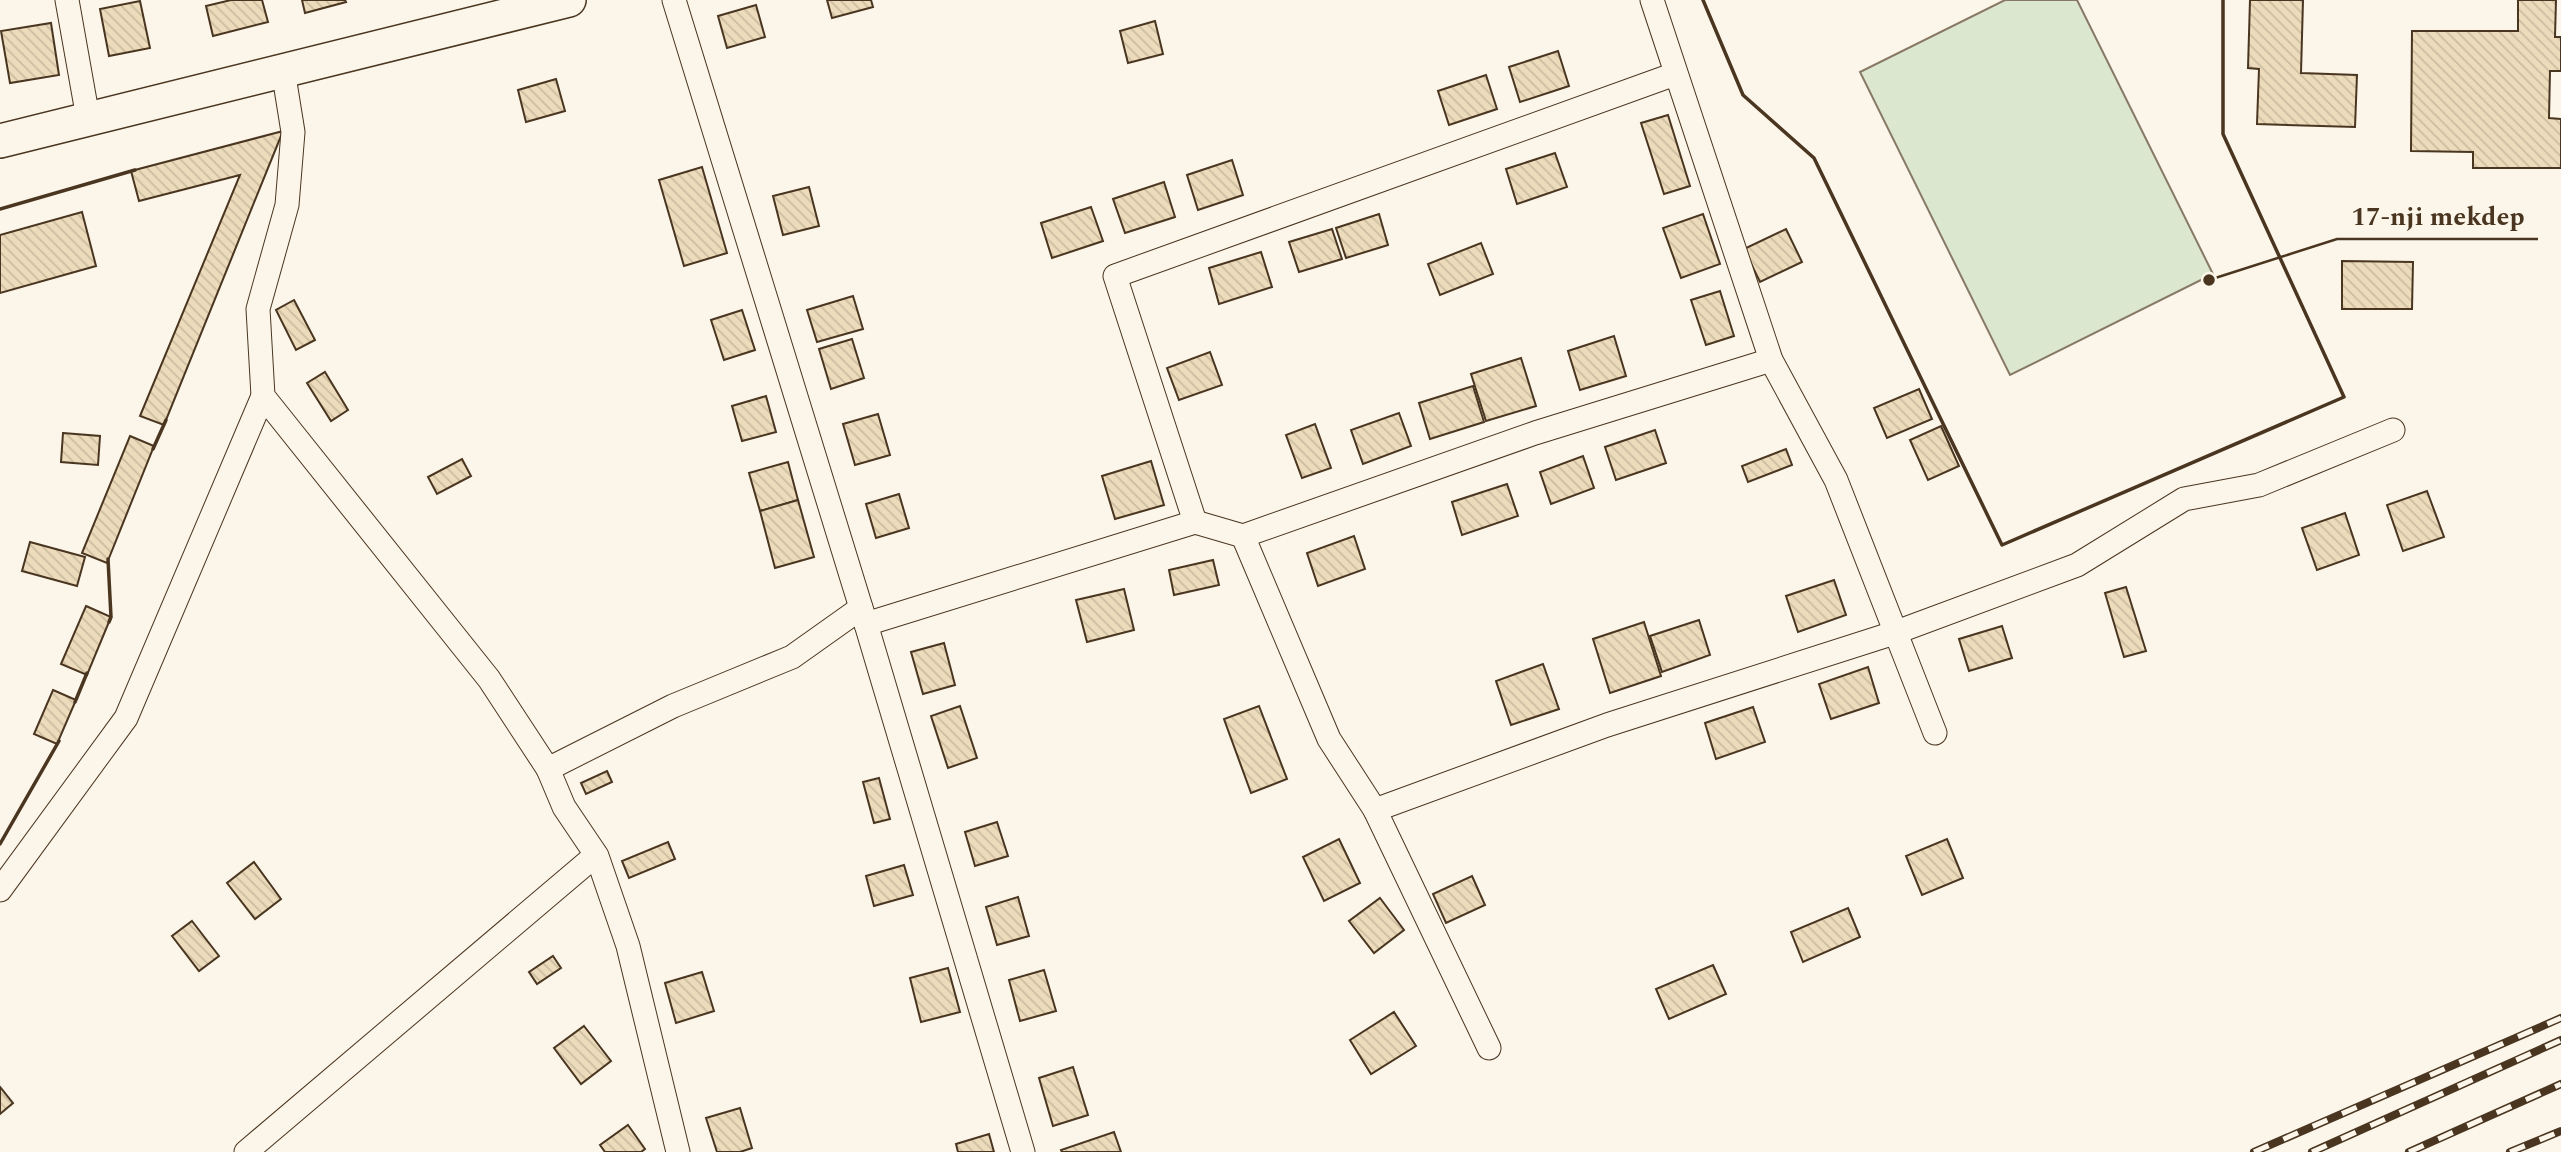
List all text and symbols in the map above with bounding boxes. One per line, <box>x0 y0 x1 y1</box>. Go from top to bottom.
callout: 17-nji mekdep <box>2337 192 2538 239</box>
text: 17-nji mekdep <box>2351 197 2525 237</box>

